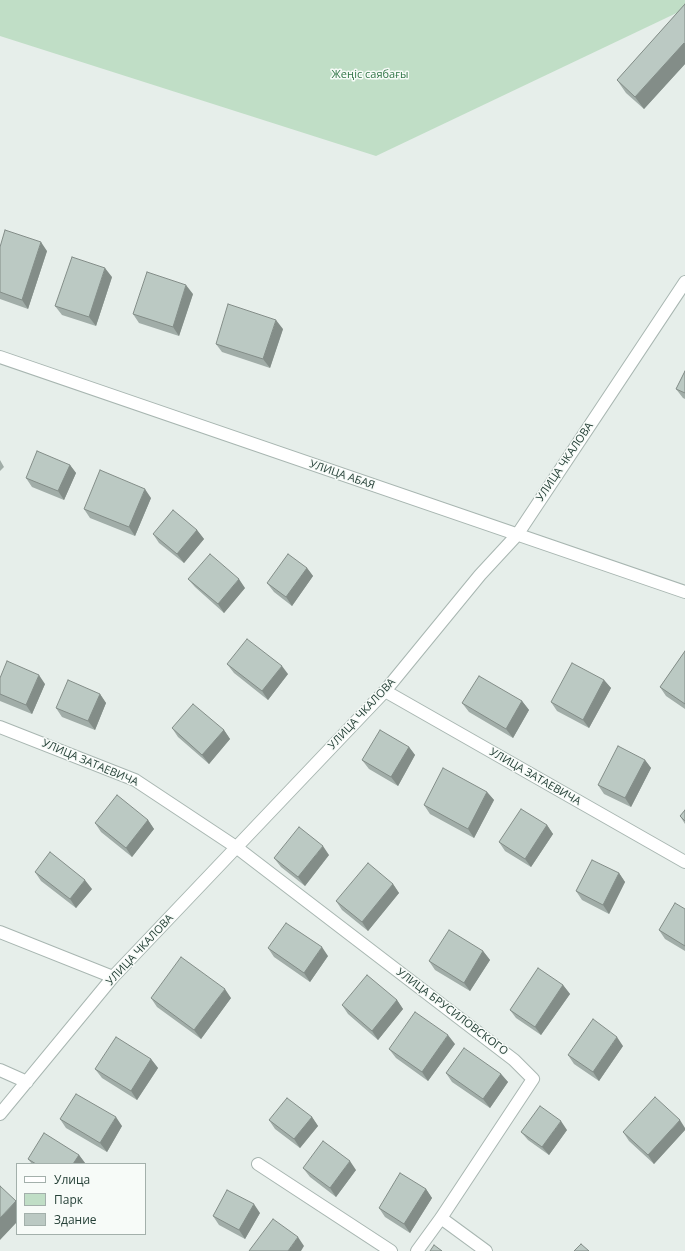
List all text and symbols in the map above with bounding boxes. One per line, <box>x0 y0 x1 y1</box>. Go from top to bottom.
park label: Жеңіс саябағы <box>332 68 408 82</box>
street label: УЛИЦА ЧКАЛОВА <box>534 420 596 504</box>
street label: УЛИЦА АБАЯ <box>308 458 376 492</box>
street label: УЛИЦА ЧКАЛОВА <box>326 676 398 752</box>
street label: УЛИЦА ЗАТАЕВИЧА <box>40 737 140 789</box>
street label: УЛИЦА ЗАТАЕВИЧА <box>487 745 583 809</box>
street label: УЛИЦА ЧКАЛОВА <box>104 912 176 988</box>
street label: УЛИЦА БРУСИЛОВСКОГО <box>394 966 510 1058</box>
legend <box>16 1163 146 1235</box>
text: Улица <box>54 1171 90 1188</box>
text: Парк <box>54 1191 83 1208</box>
text: Здание <box>54 1211 97 1228</box>

